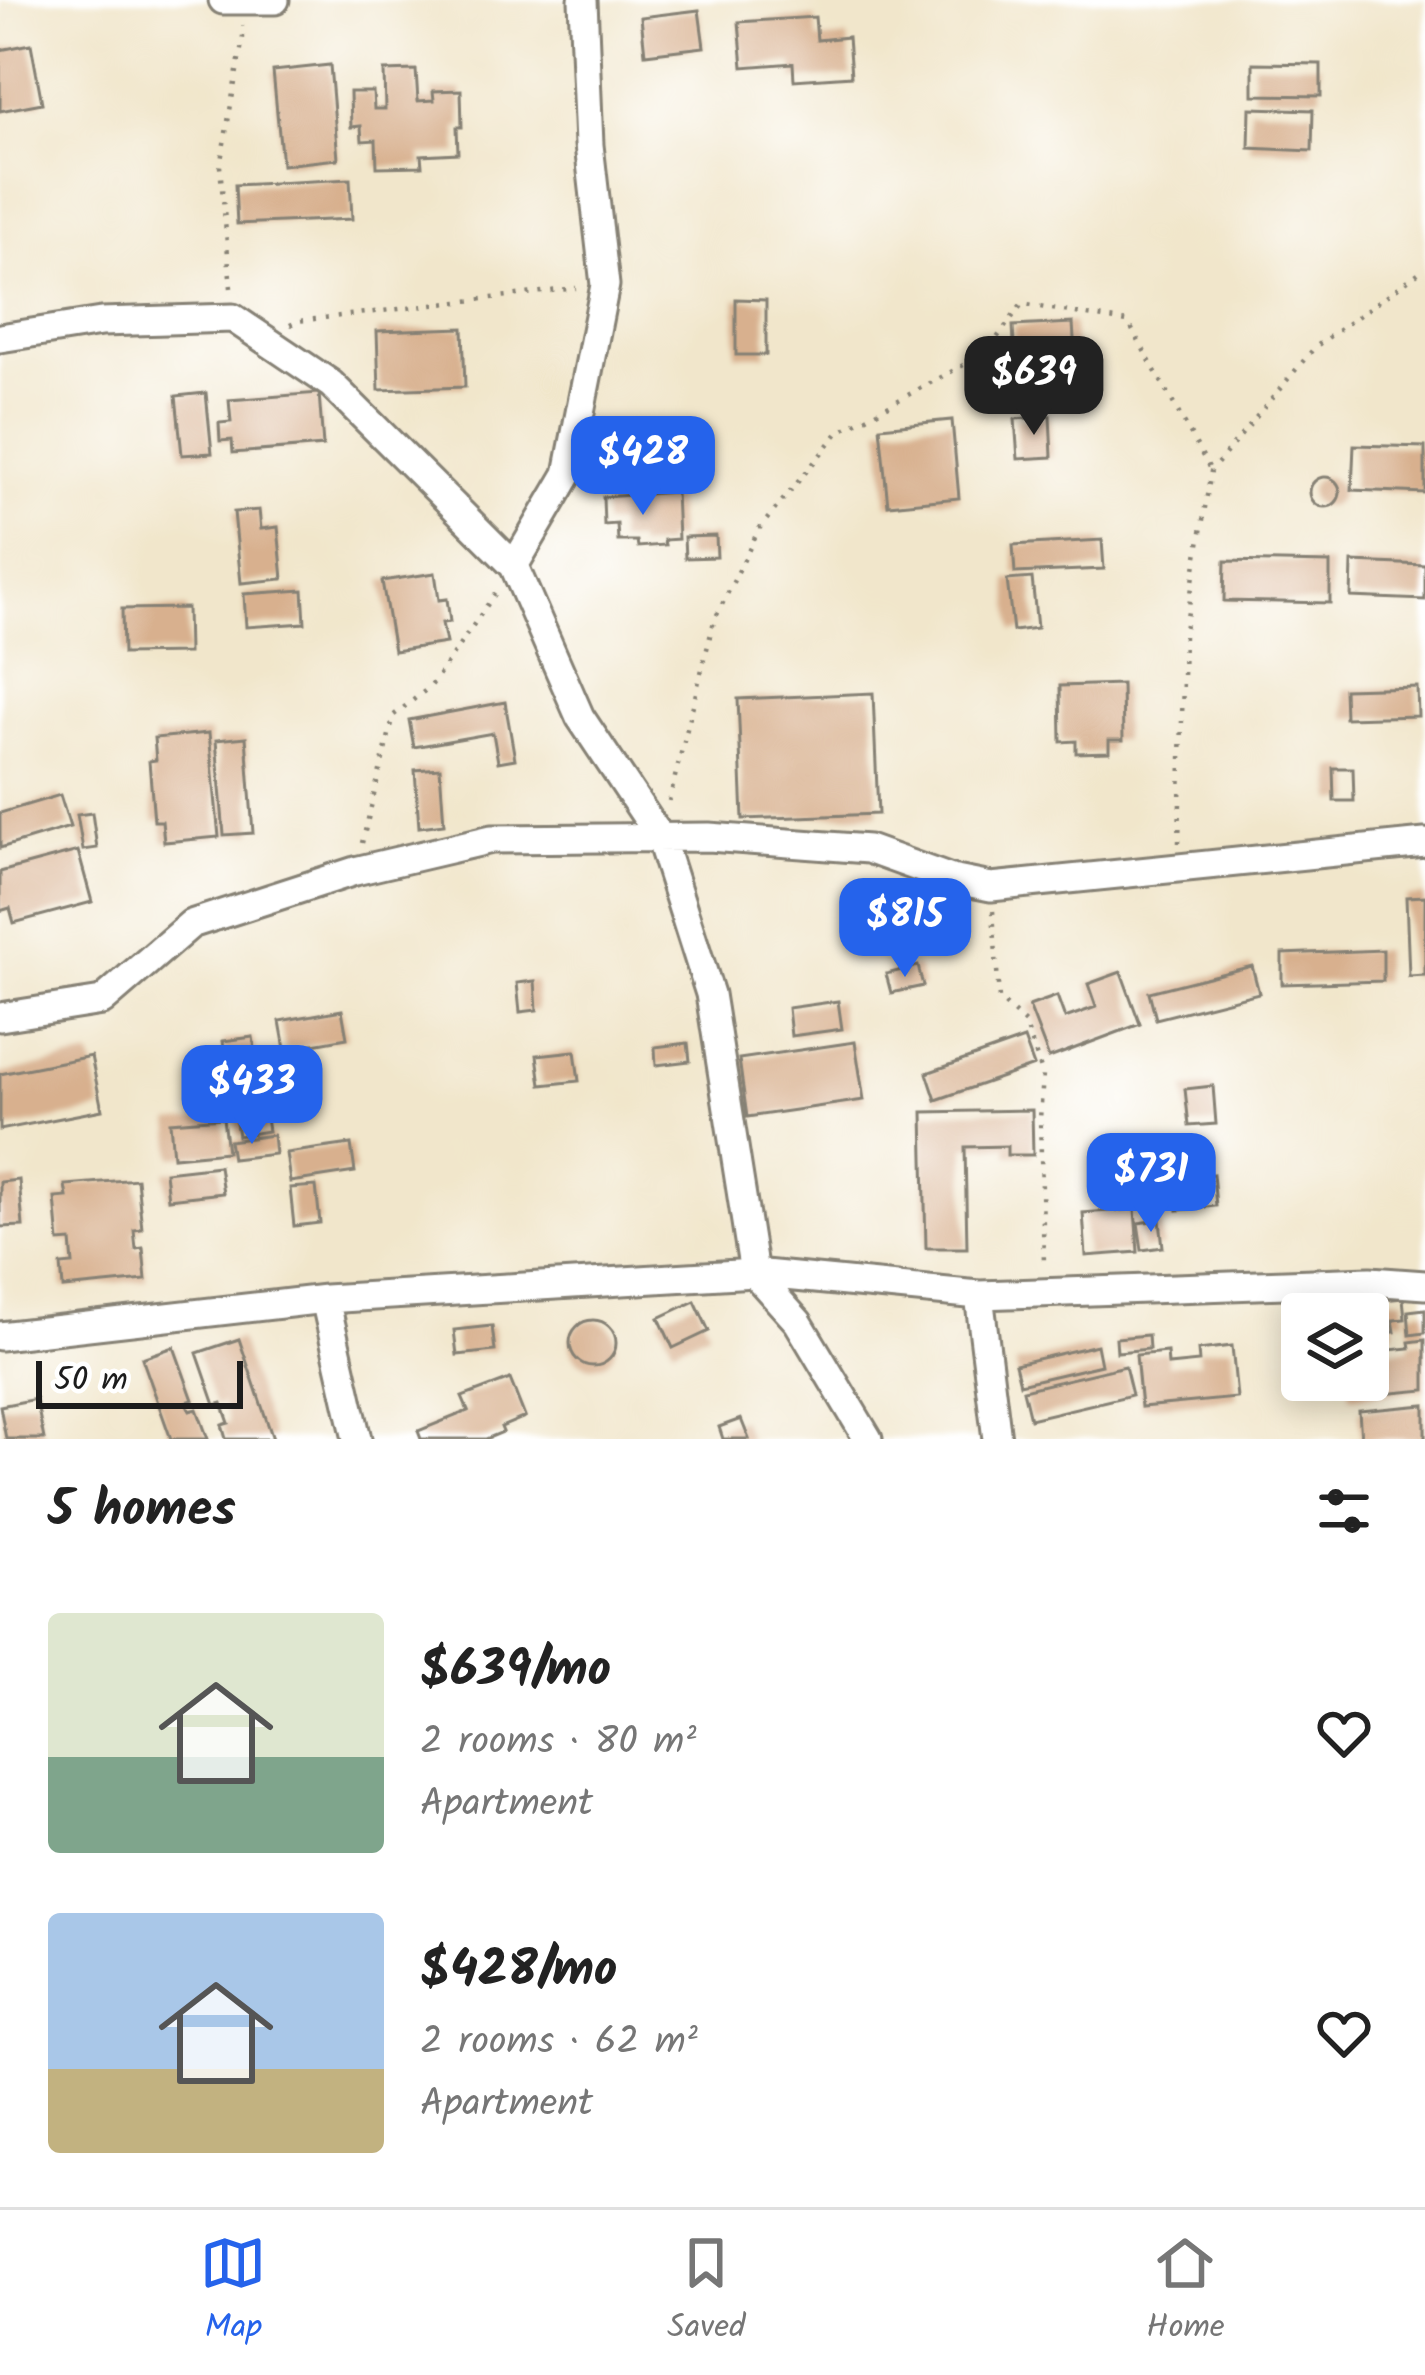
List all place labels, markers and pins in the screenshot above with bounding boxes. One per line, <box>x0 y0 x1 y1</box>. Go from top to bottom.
pin: $639 <box>963 336 1105 438</box>
pin: $428 <box>572 416 714 518</box>
pin: $815 <box>834 878 976 980</box>
pin: $433 <box>181 1045 323 1147</box>
pin: $731 <box>1080 1133 1222 1235</box>

